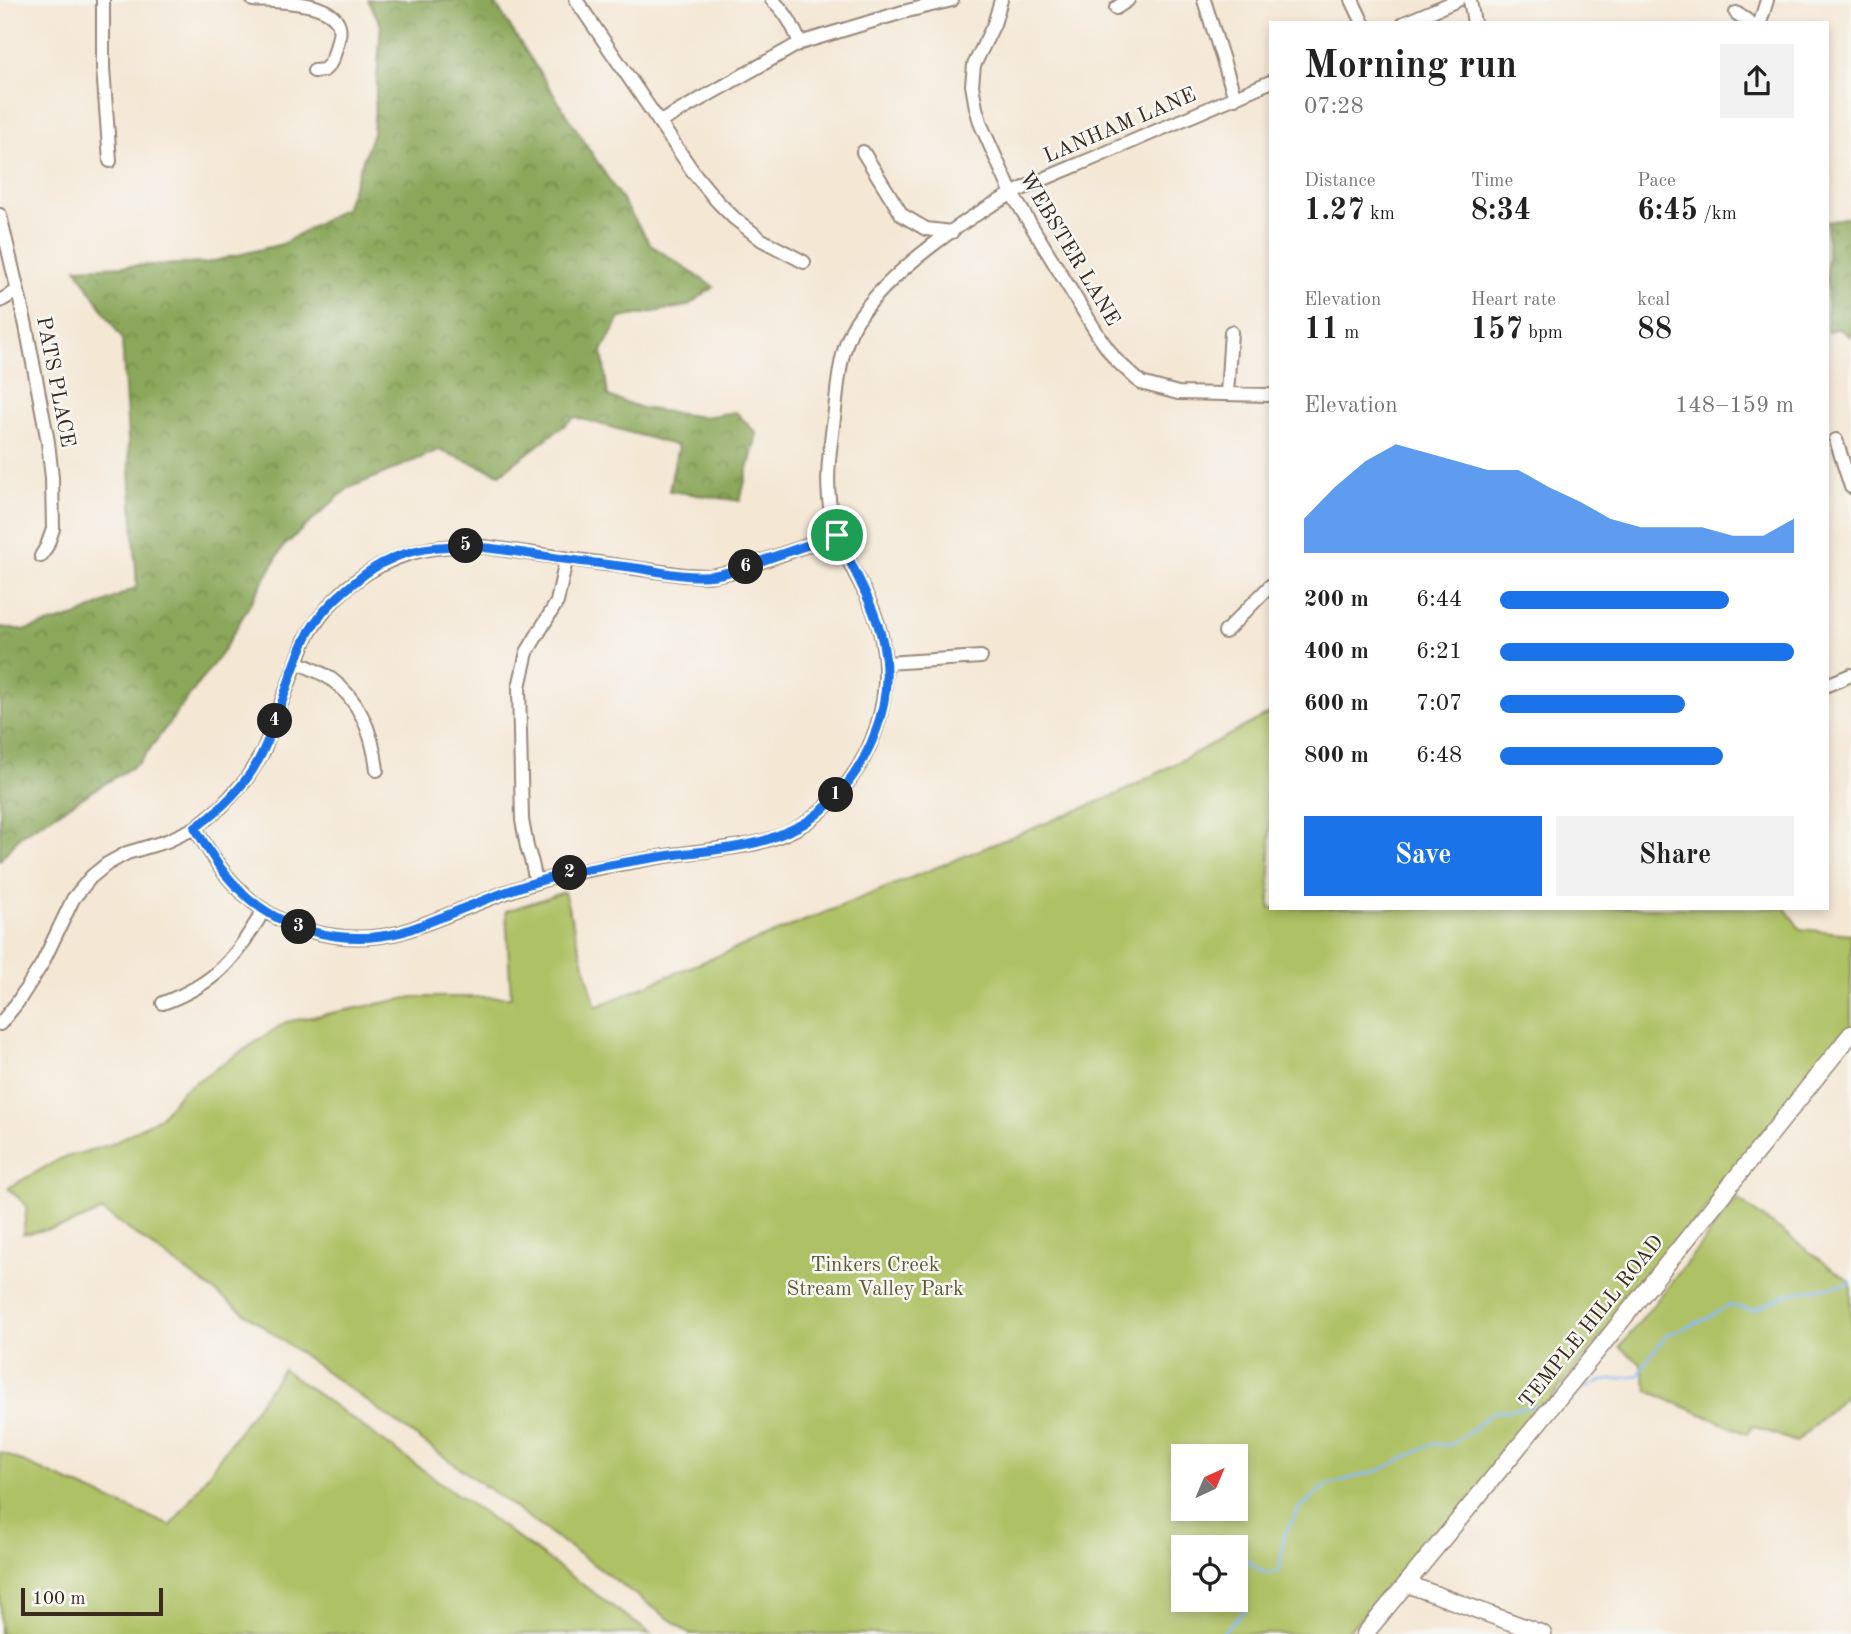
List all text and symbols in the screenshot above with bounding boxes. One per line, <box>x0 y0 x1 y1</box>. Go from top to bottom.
button: share <box>1720 44 1794 118</box>
text: Morning run <box>1304 48 1517 86</box>
street label: LANHAM LANE <box>1041 84 1199 168</box>
text: 07:28 <box>1304 95 1364 118</box>
street label: WEBSTER LANE <box>1015 168 1123 330</box>
text: Distance <box>1304 172 1376 191</box>
text: Time <box>1471 172 1513 191</box>
text: Pace <box>1637 172 1676 191</box>
text: 1.27 <box>1304 196 1365 226</box>
text: 8:34 <box>1471 196 1531 226</box>
text: 6:45 <box>1637 196 1698 226</box>
text: km <box>1365 205 1395 224</box>
text: /km <box>1698 205 1737 224</box>
text: Elevation <box>1304 291 1381 310</box>
text: Heart rate <box>1471 291 1556 310</box>
text: kcal <box>1637 291 1670 310</box>
street label: PATS PLACE <box>32 315 78 449</box>
text: 11 <box>1304 315 1339 345</box>
text: 157 <box>1471 315 1523 345</box>
text: 88 <box>1637 315 1672 345</box>
text: m <box>1339 324 1359 343</box>
text: bpm <box>1523 324 1563 343</box>
text: Elevation <box>1304 394 1398 417</box>
text: 148–159 m <box>1675 394 1794 417</box>
pin <box>807 505 867 565</box>
icon: arrive <box>818 516 856 554</box>
pin: 5 <box>448 528 484 564</box>
text: 5 <box>460 536 471 555</box>
pin: 6 <box>728 550 764 584</box>
text: 6 <box>740 557 751 576</box>
text: 200 m <box>1304 588 1369 611</box>
text: 6:44 <box>1416 588 1462 611</box>
text: 400 m <box>1304 640 1369 663</box>
text: 6:21 <box>1416 640 1462 663</box>
text: 600 m <box>1304 692 1369 715</box>
text: 7:07 <box>1416 692 1462 715</box>
pin: 4 <box>258 704 292 738</box>
text: 4 <box>269 711 280 730</box>
text: 800 m <box>1304 744 1369 767</box>
text: 6:48 <box>1416 744 1462 767</box>
pin: 1 <box>818 778 854 812</box>
text: 1 <box>830 785 841 804</box>
button: Save <box>1304 816 1542 896</box>
button: Share <box>1556 816 1794 896</box>
pin: 2 <box>552 856 588 890</box>
text: 2 <box>564 863 575 882</box>
pin: 3 <box>282 909 316 944</box>
text: 3 <box>293 917 304 936</box>
street label: TEMPLE HILL ROAD <box>1516 1232 1668 1412</box>
park label: Tinkers Creek Stream Valley Park <box>786 1255 964 1300</box>
north arrow <box>1171 1444 1248 1521</box>
map controls <box>1171 1444 1248 1612</box>
button: locate <box>1171 1535 1248 1612</box>
scale bar <box>21 1585 163 1617</box>
text: 100 m <box>32 1590 85 1609</box>

